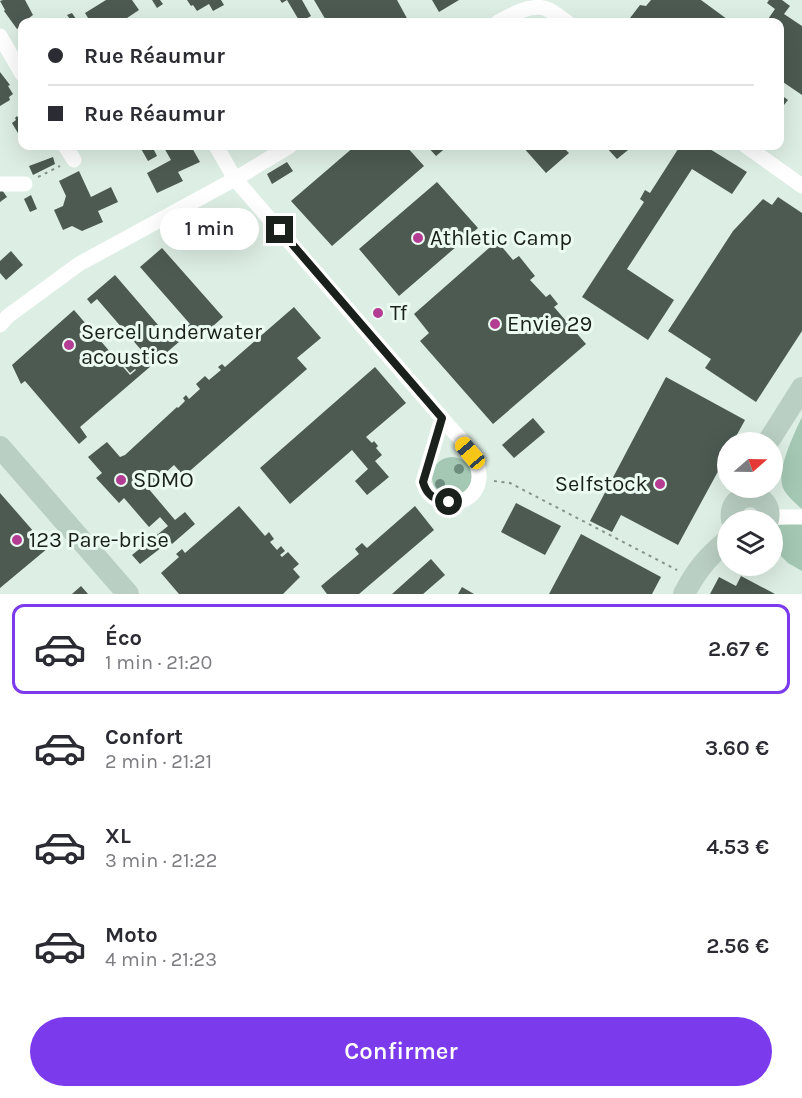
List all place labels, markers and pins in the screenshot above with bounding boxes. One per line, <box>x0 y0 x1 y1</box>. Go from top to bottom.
place label: Athletic Camp <box>430 225 572 251</box>
marker: Athletic Camp <box>411 231 425 245</box>
place label: Tf <box>390 300 408 326</box>
marker: Tf <box>371 306 385 320</box>
place label: Envie 29 <box>507 311 592 337</box>
marker: Envie 29 <box>488 317 502 331</box>
place label: Sercel underwater acoustics <box>81 319 262 370</box>
marker: Sercel underwater acoustics <box>62 338 76 352</box>
place label: SDMO <box>133 467 194 493</box>
place label: Selfstock <box>555 471 648 497</box>
marker: SDMO <box>114 473 128 487</box>
marker: Selfstock <box>653 477 667 491</box>
place label: 123 Pare-brise <box>29 527 169 553</box>
marker: 123 Pare-brise <box>10 533 24 547</box>

